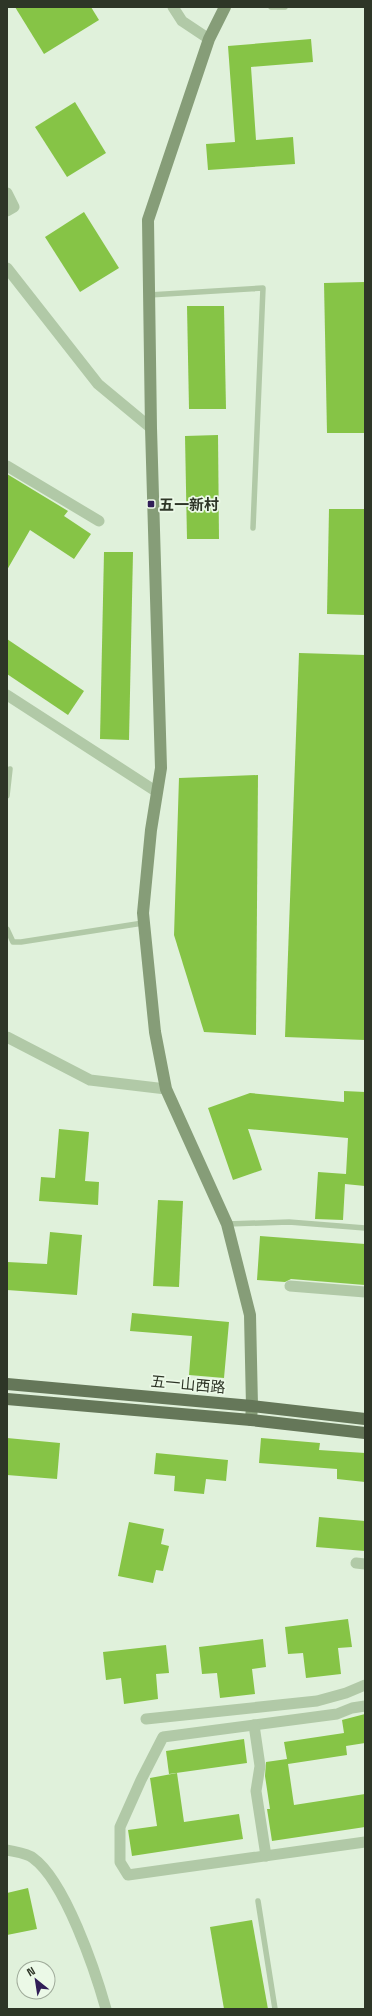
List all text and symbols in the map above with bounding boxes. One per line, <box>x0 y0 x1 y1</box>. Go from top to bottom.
place label: 五一新村 <box>159 495 219 514</box>
marker: 五一新村 <box>146 499 156 509</box>
street label: 五一山西路 <box>150 1371 226 1397</box>
north arrow <box>16 1960 56 2000</box>
text: N <box>24 1963 38 1979</box>

